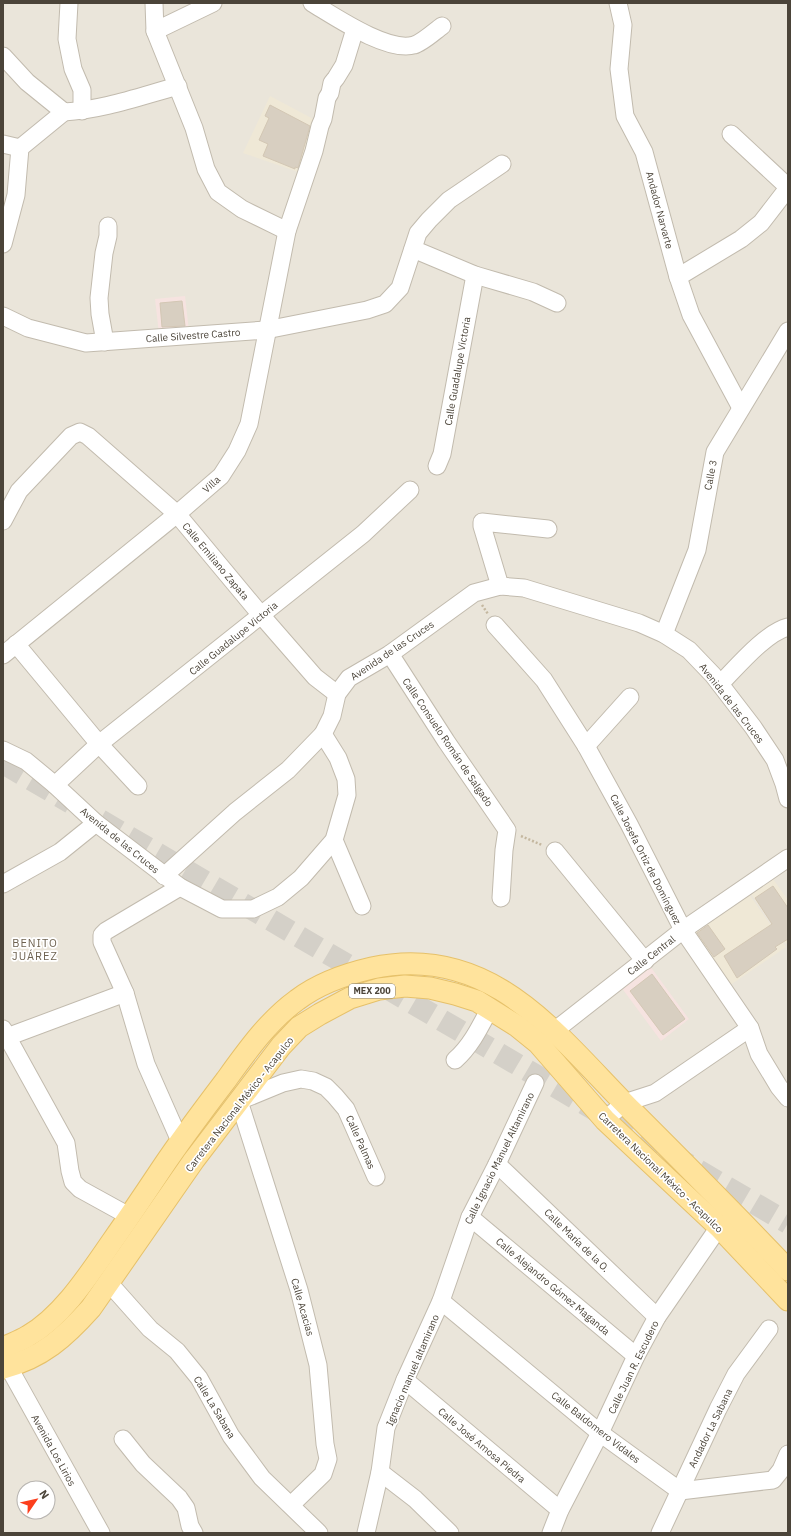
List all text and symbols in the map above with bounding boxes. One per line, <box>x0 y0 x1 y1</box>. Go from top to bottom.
street label: Andador Narvarte <box>643 170 676 251</box>
street label: Calle Guadalupe Victoria <box>442 315 474 426</box>
street label: Calle Silvestre Castro <box>145 326 241 345</box>
street label: Calle 3 <box>701 459 720 491</box>
street label: Villa <box>200 473 223 496</box>
street label: Calle Emiliano Zapata <box>179 520 252 603</box>
street label: Calle Guadalupe Victoria <box>186 598 281 678</box>
street label: Avenida de las Cruces <box>348 618 437 683</box>
street label: Avenida de las Cruces <box>696 661 767 746</box>
street label: Calle Consuelo Román de Salgado <box>400 675 496 809</box>
street label: Calle Josefa Ortiz de Domínguez <box>607 792 684 927</box>
street label: Avenida de las Cruces <box>77 804 162 876</box>
street label: Calle Central <box>625 932 678 978</box>
district label: BENITO JUÁREZ <box>12 936 58 963</box>
road number: MEX 200 <box>349 984 395 998</box>
street label: Carretera Nacional México - Acapulco <box>183 1034 297 1175</box>
street label: Calle Ignacio Manuel Altamirano <box>462 1090 537 1226</box>
street label: Carretera Nacional México - Acapulco <box>596 1109 726 1236</box>
street label: Calle Palmas <box>343 1113 378 1171</box>
street label: Calle María de la O. <box>541 1206 612 1275</box>
street label: Calle Alejandro Gómez Maganda <box>493 1235 613 1338</box>
street label: Calle Acacias <box>288 1277 317 1338</box>
street label: Ignacio manuel altamirano <box>383 1312 442 1428</box>
street label: Calle Juan R. Escudero <box>605 1318 662 1416</box>
street label: Calle La Sabana <box>191 1374 239 1442</box>
street label: Andador La Sabana <box>686 1386 736 1470</box>
street label: Calle Baldomero Vidales <box>549 1389 643 1466</box>
street label: Calle José Amosa Piedra <box>435 1405 529 1486</box>
street label: Avenida Los Lirios <box>28 1412 79 1489</box>
north arrow <box>16 1480 56 1520</box>
text: N <box>36 1487 52 1502</box>

